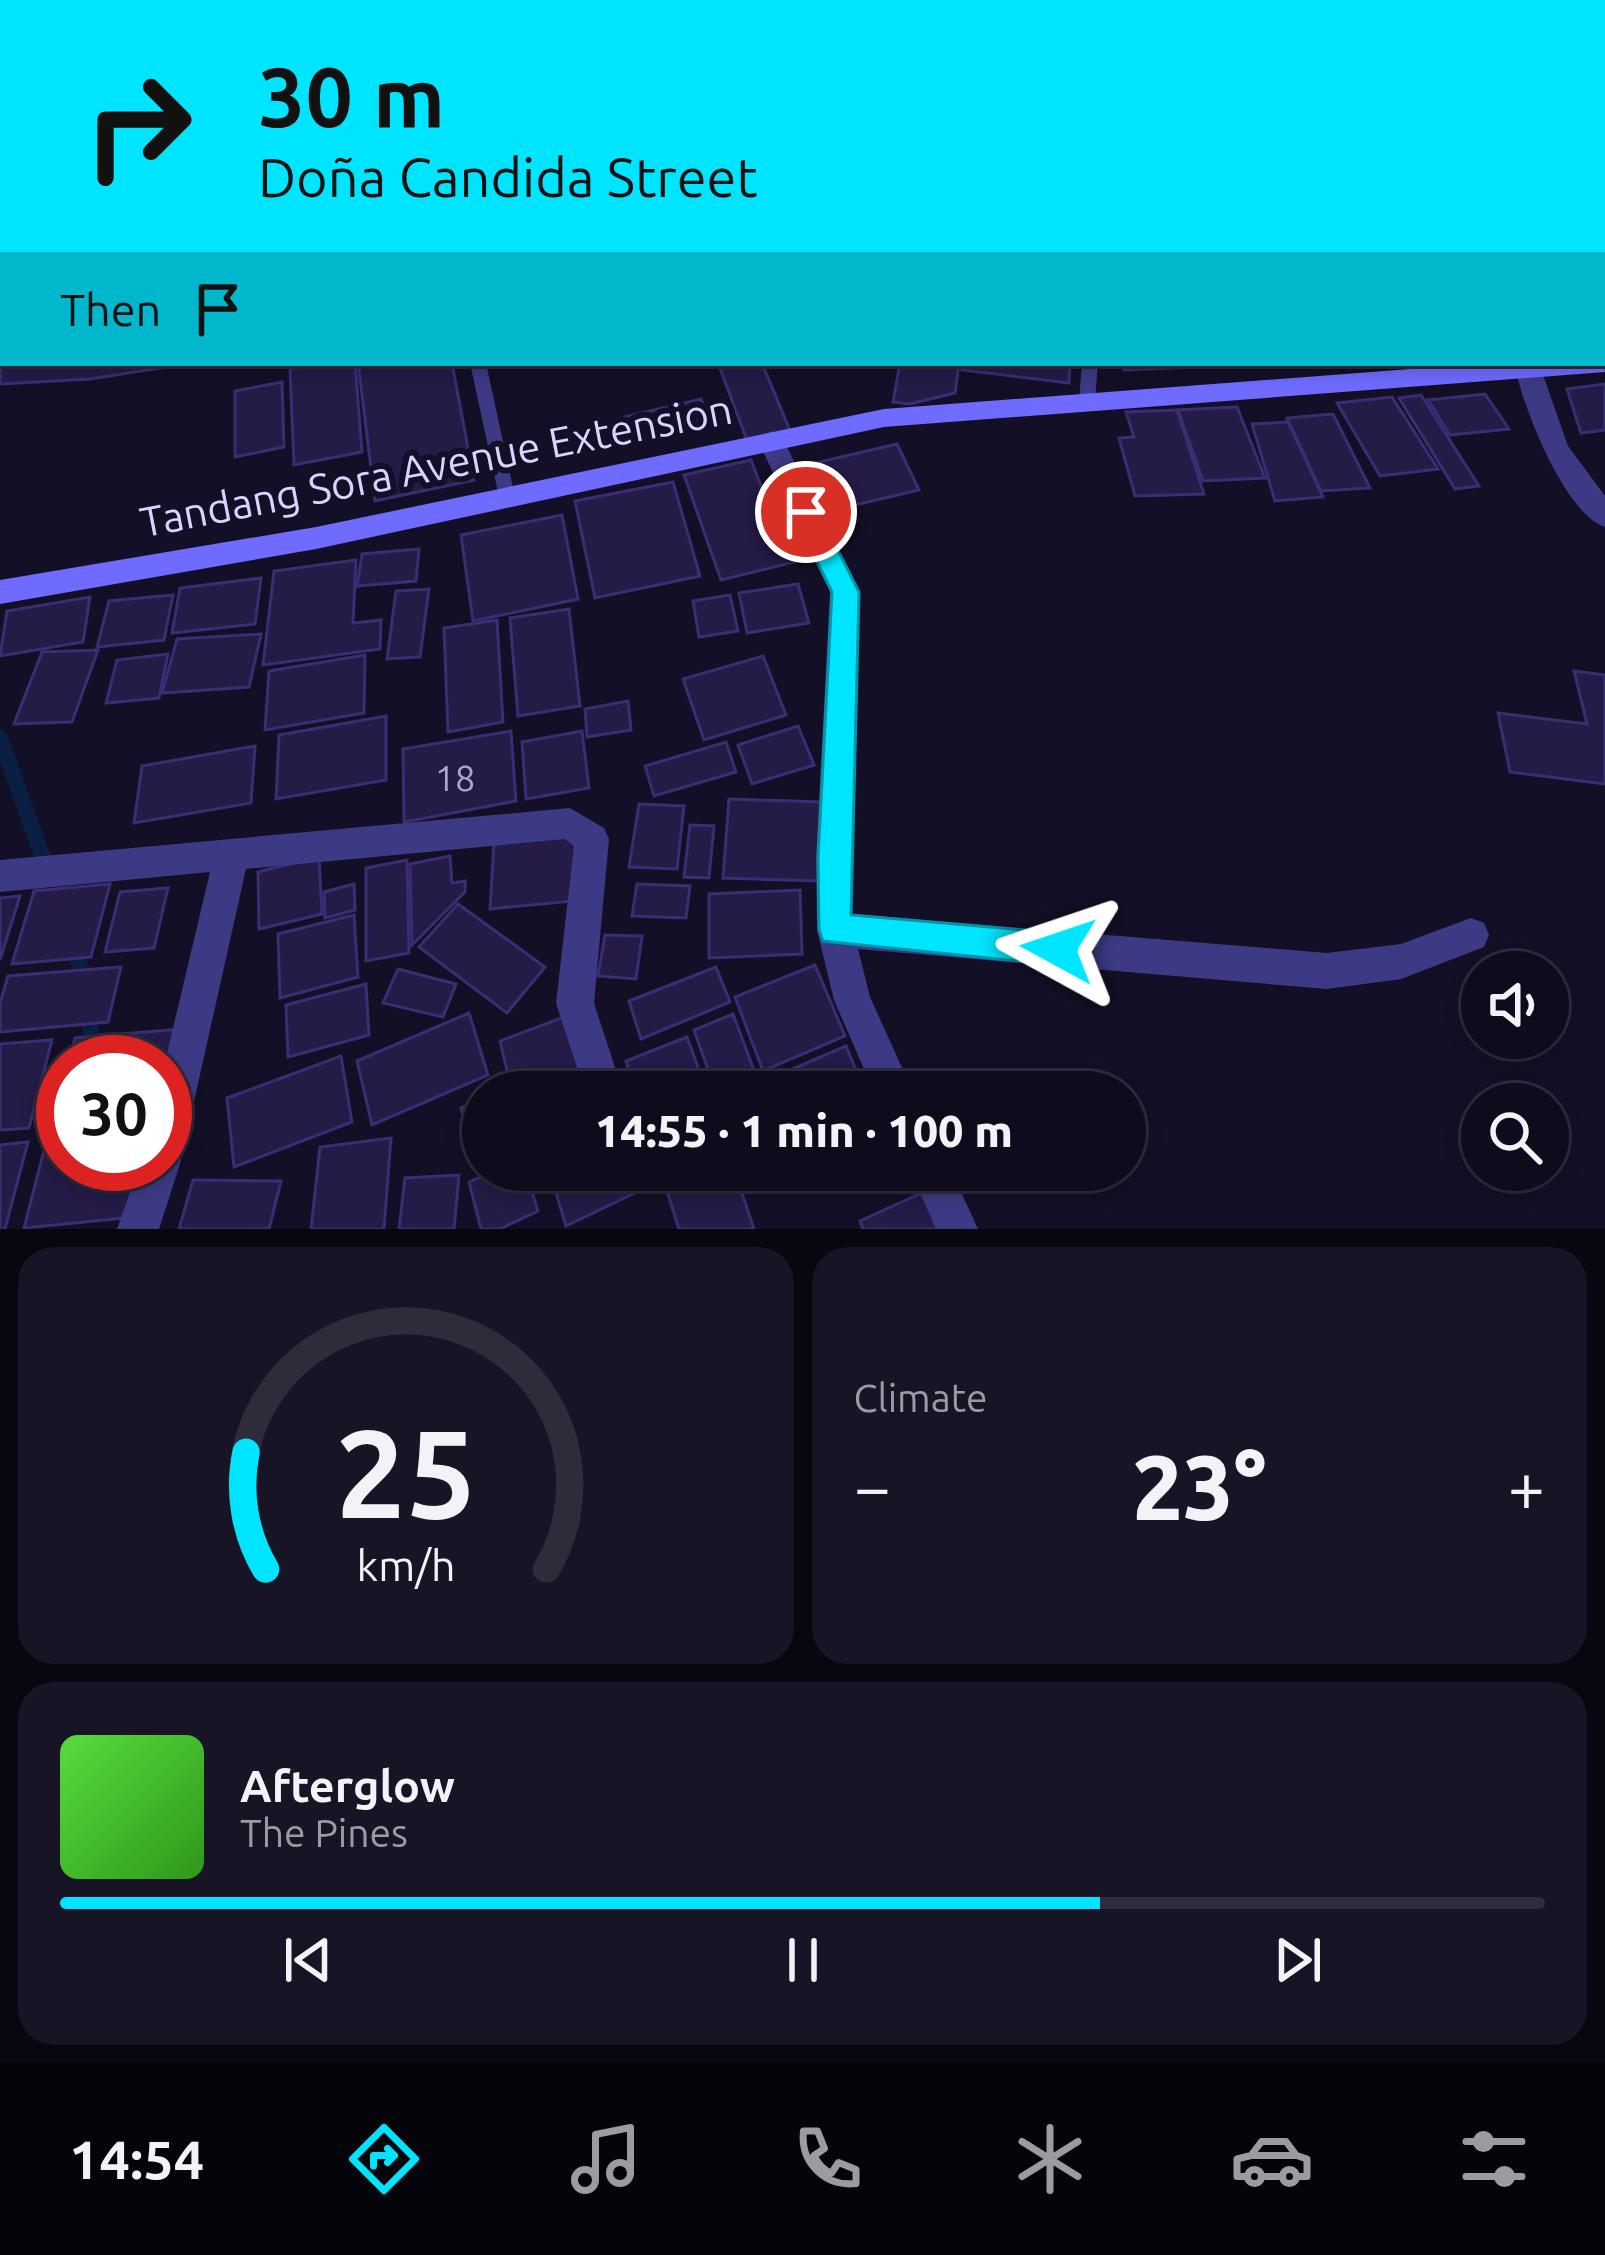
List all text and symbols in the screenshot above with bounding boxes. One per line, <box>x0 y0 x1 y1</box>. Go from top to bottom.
icon: right <box>60 48 216 204</box>
text: 30 m <box>258 49 445 143</box>
text: Doña Candida Street <box>258 147 758 207</box>
icon: arrive <box>185 276 251 342</box>
text: Then <box>60 284 161 335</box>
street label: Tandang Sora Avenue Extension <box>136 385 736 545</box>
pin <box>755 461 857 563</box>
icon: arrive <box>773 479 839 545</box>
house number: 18 <box>435 757 475 798</box>
position arrow <box>995 886 1121 1012</box>
map controls <box>1461 951 1569 1191</box>
button: sound <box>1461 951 1569 1059</box>
speed limit sign: 30 <box>36 1035 192 1191</box>
button: search <box>1461 1083 1569 1191</box>
text: 14:55 · 1 min · 100 m <box>595 1105 1013 1156</box>
text: Climate <box>854 1376 988 1419</box>
text: 25 <box>335 1402 476 1542</box>
text: 23° <box>1132 1436 1266 1537</box>
text: − <box>854 1449 891 1523</box>
text: + <box>1508 1449 1545 1523</box>
text: km/h <box>356 1540 455 1588</box>
text: Afterglow <box>240 1760 455 1811</box>
text: The Pines <box>240 1811 408 1854</box>
icon: previous <box>275 1927 341 1993</box>
icon: pause <box>770 1927 836 1993</box>
icon: next <box>1265 1927 1331 1993</box>
icon: directions <box>342 2117 426 2201</box>
icon: music <box>564 2117 648 2201</box>
icon: phone <box>786 2117 870 2201</box>
icon: climate <box>1008 2117 1092 2201</box>
icon: car <box>1230 2117 1314 2201</box>
icon: filters <box>1452 2117 1536 2201</box>
text: 14:54 <box>69 2129 204 2189</box>

